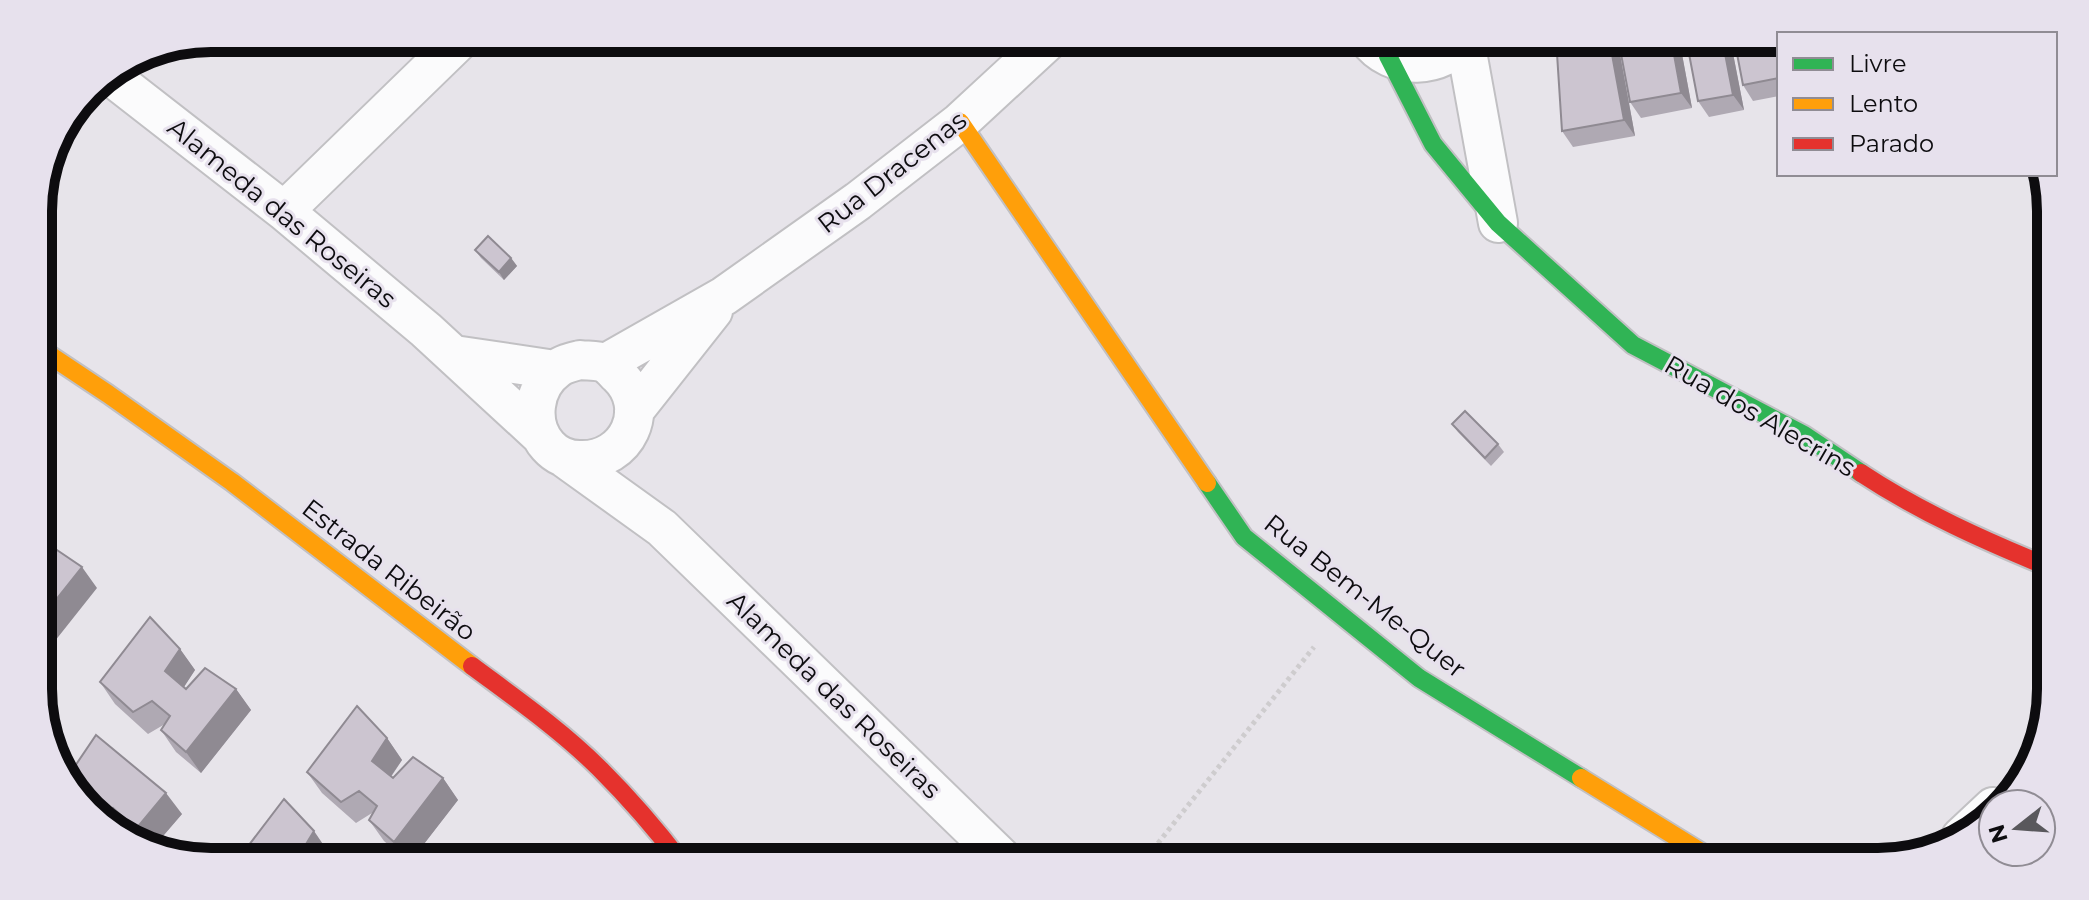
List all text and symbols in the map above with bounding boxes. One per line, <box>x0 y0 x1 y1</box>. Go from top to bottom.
legend <box>1777 32 2057 176</box>
text: Livre <box>1849 49 1906 78</box>
text: Lento <box>1849 89 1918 118</box>
street label: Rua Dracenas <box>811 104 973 240</box>
street label: Alameda das Roseiras <box>161 111 403 315</box>
text: Parado <box>1849 129 1934 158</box>
street label: Rua dos Alecrins <box>1659 348 1861 484</box>
street label: Estrada Ribeirão <box>296 492 482 648</box>
street label: Rua Bem-Me-Quer <box>1258 507 1472 685</box>
street label: Alameda das Roseiras <box>721 585 947 805</box>
north arrow <box>1977 788 2057 868</box>
text: N <box>1983 821 2014 846</box>

